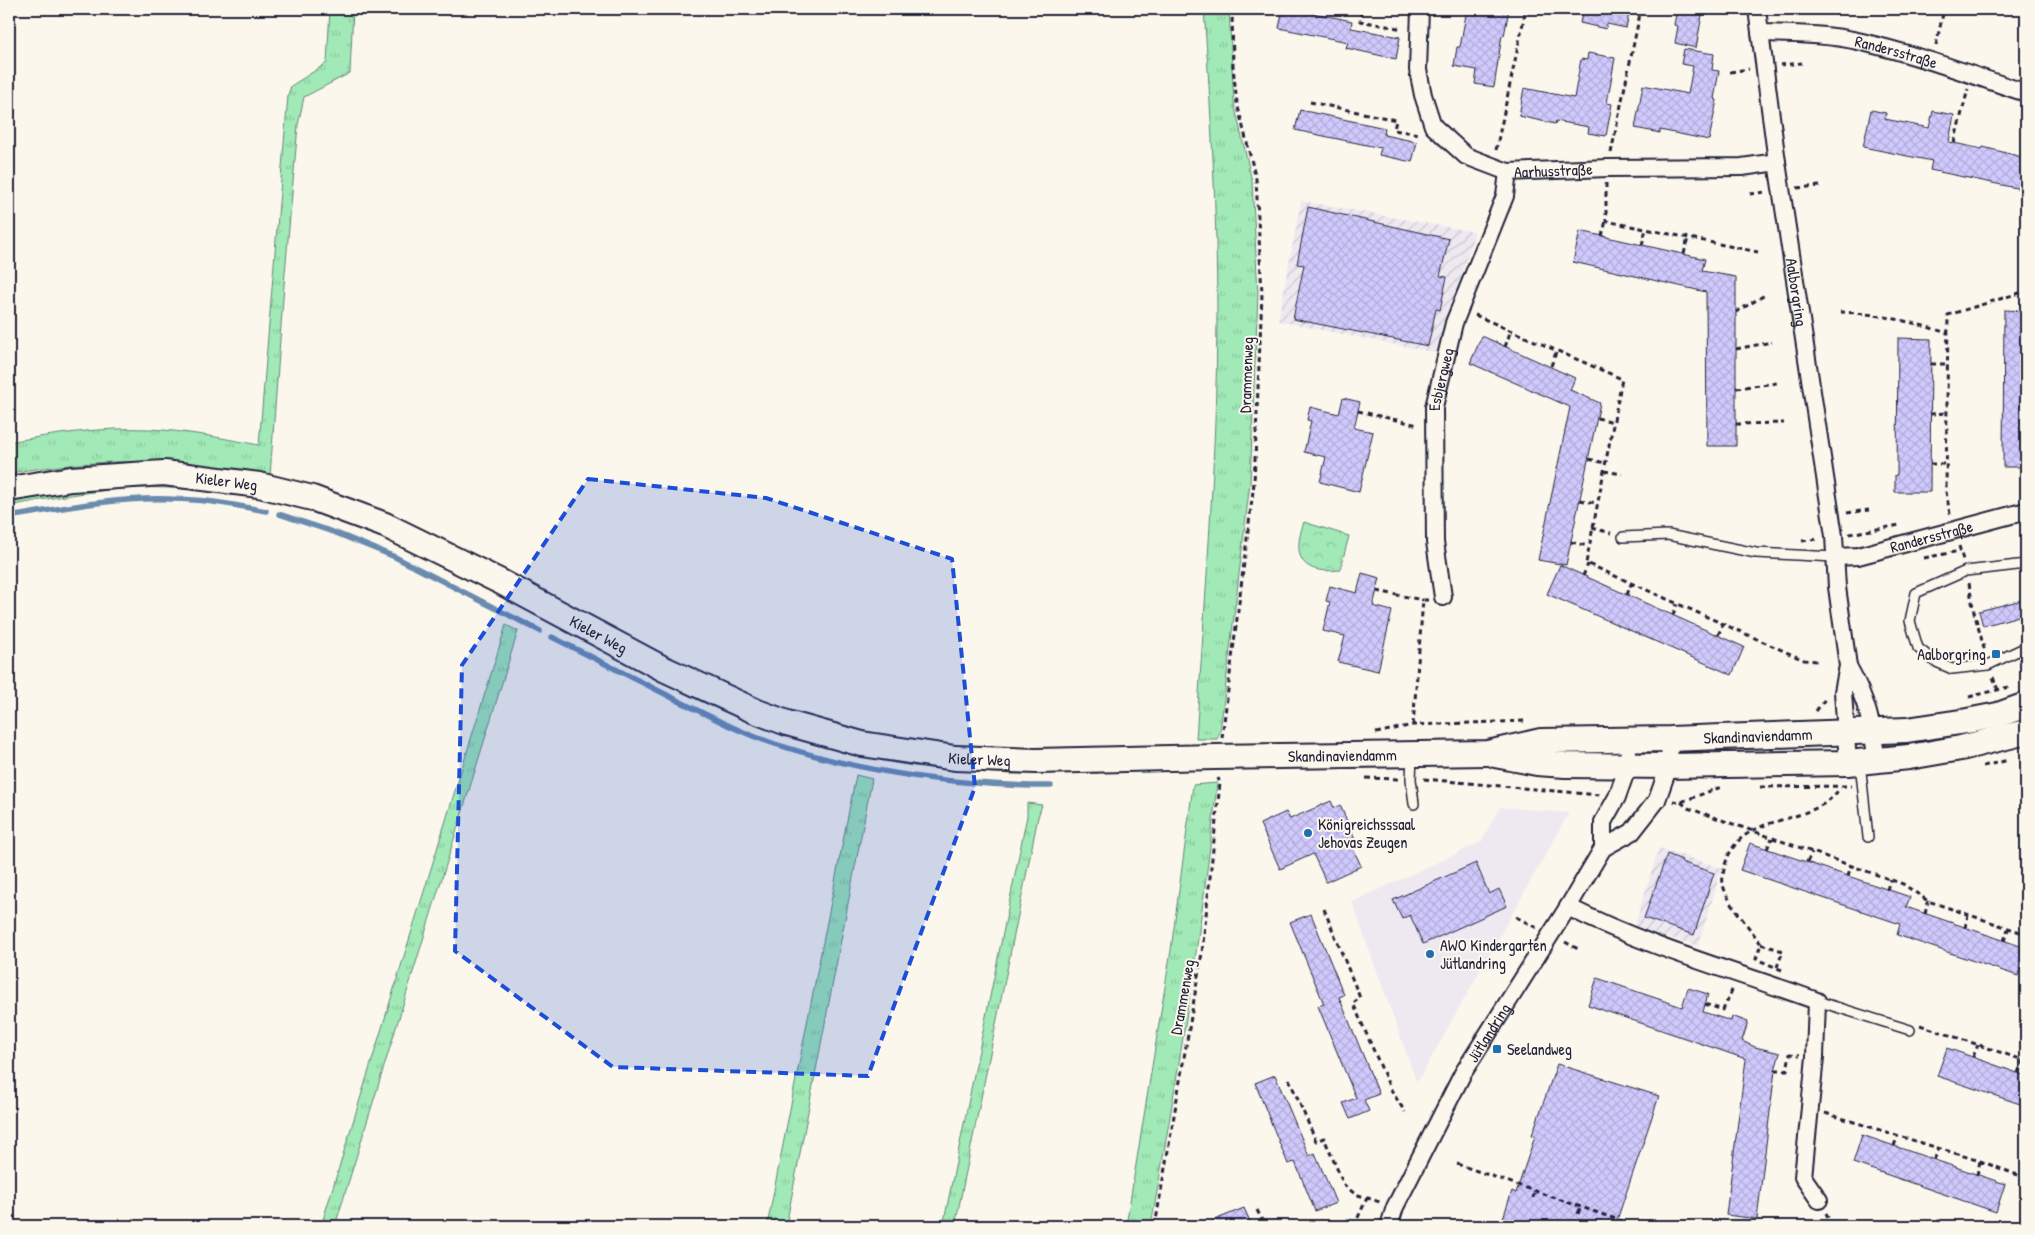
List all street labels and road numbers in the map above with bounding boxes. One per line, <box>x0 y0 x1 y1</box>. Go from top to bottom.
street label: Randersstraße <box>1853 30 1941 74</box>
street label: Aarhusstraße <box>1514 158 1594 183</box>
street label: Aalborgring <box>1781 257 1813 328</box>
street label: Drammenweg <box>1234 336 1258 414</box>
street label: Esbjergweg <box>1423 346 1459 411</box>
street label: Kieler Weg <box>194 466 259 496</box>
street label: Randersstraße <box>1888 515 1976 558</box>
street label: Kieler Weg <box>566 610 631 658</box>
street label: Skandinaviendamm <box>1703 723 1813 749</box>
street label: Skandinaviendamm <box>1288 743 1397 767</box>
street label: Kieler Weg <box>947 746 1011 771</box>
street label: Drammenweg <box>1165 958 1199 1036</box>
street label: Jütlandring <box>1462 999 1515 1066</box>

